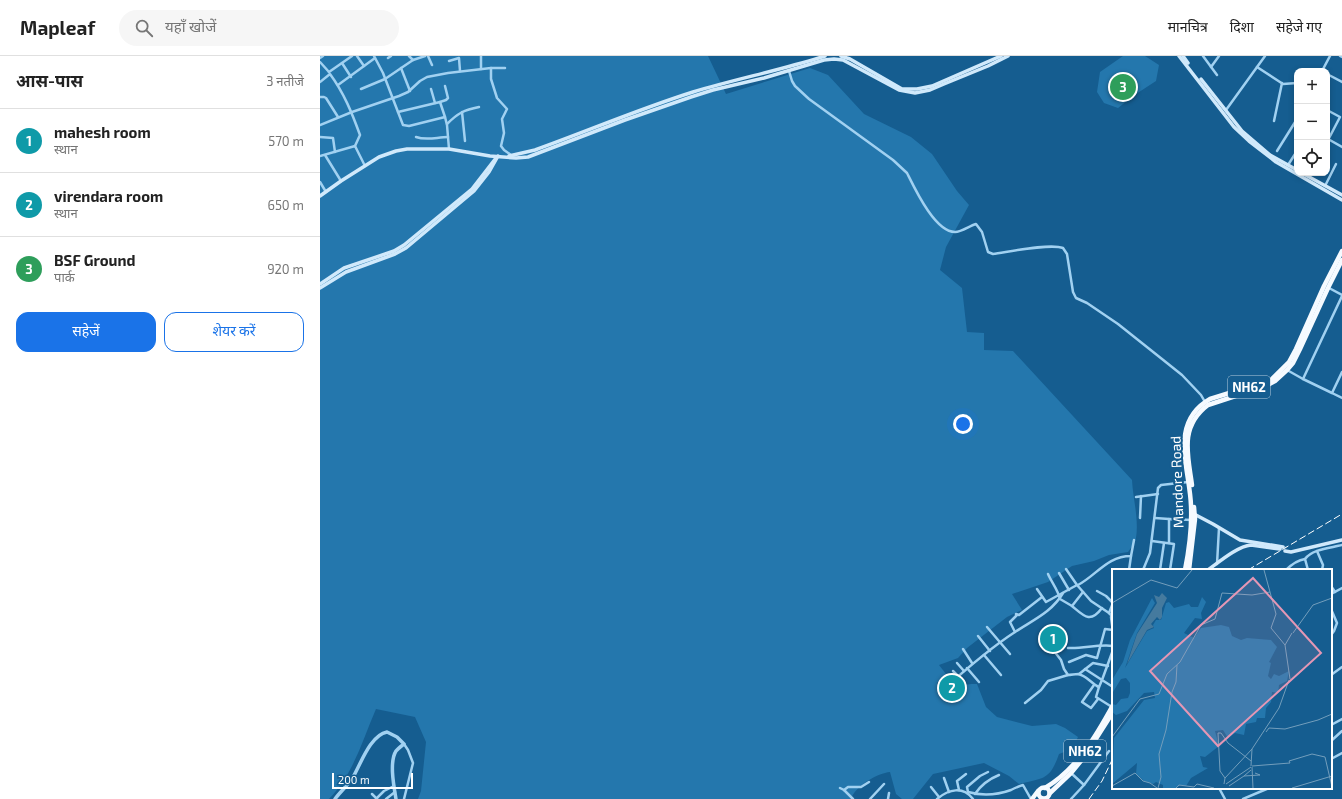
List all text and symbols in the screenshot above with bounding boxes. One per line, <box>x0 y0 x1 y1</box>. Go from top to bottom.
search box <box>119 10 399 46</box>
text: Mapleaf <box>20 16 95 39</box>
icon: search <box>133 17 155 39</box>
text: यहाँ खोजें <box>165 17 216 35</box>
text: मानचित्र <box>1168 18 1208 35</box>
text: दिशा <box>1230 18 1254 35</box>
text: सहेजे गए <box>1276 18 1322 35</box>
map controls <box>1294 68 1330 176</box>
button: + <box>1294 68 1330 104</box>
text: आस-पास <box>16 70 83 90</box>
pin: 3 <box>1110 72 1136 102</box>
text: 3 नतीजे <box>266 73 304 89</box>
button: − <box>1294 104 1330 140</box>
text: mahesh room <box>54 123 151 141</box>
text: 1 <box>26 133 32 149</box>
text: 570 m <box>268 133 304 149</box>
button: locate <box>1294 140 1330 176</box>
text: स्थान <box>54 141 78 157</box>
text: virendara room <box>54 187 163 205</box>
text: 2 <box>25 197 33 213</box>
text: 650 m <box>267 197 304 213</box>
text: स्थान <box>54 205 78 221</box>
text: BSF Ground <box>54 251 135 269</box>
text: 3 <box>25 261 33 277</box>
text: 920 m <box>267 261 304 277</box>
text: पार्क <box>54 269 75 285</box>
button: सहेजें <box>16 312 156 352</box>
button: शेयर करें <box>164 312 304 352</box>
road number: NH62 <box>1228 376 1270 398</box>
your location <box>953 414 973 434</box>
street label: Mandore Road <box>1166 436 1187 528</box>
inset map <box>1112 569 1332 789</box>
pin: 1 <box>1040 624 1066 654</box>
pin: 2 <box>939 673 965 703</box>
road number: NH62 <box>1064 740 1106 762</box>
scale bar <box>332 771 413 790</box>
text: 200 m <box>338 773 370 786</box>

